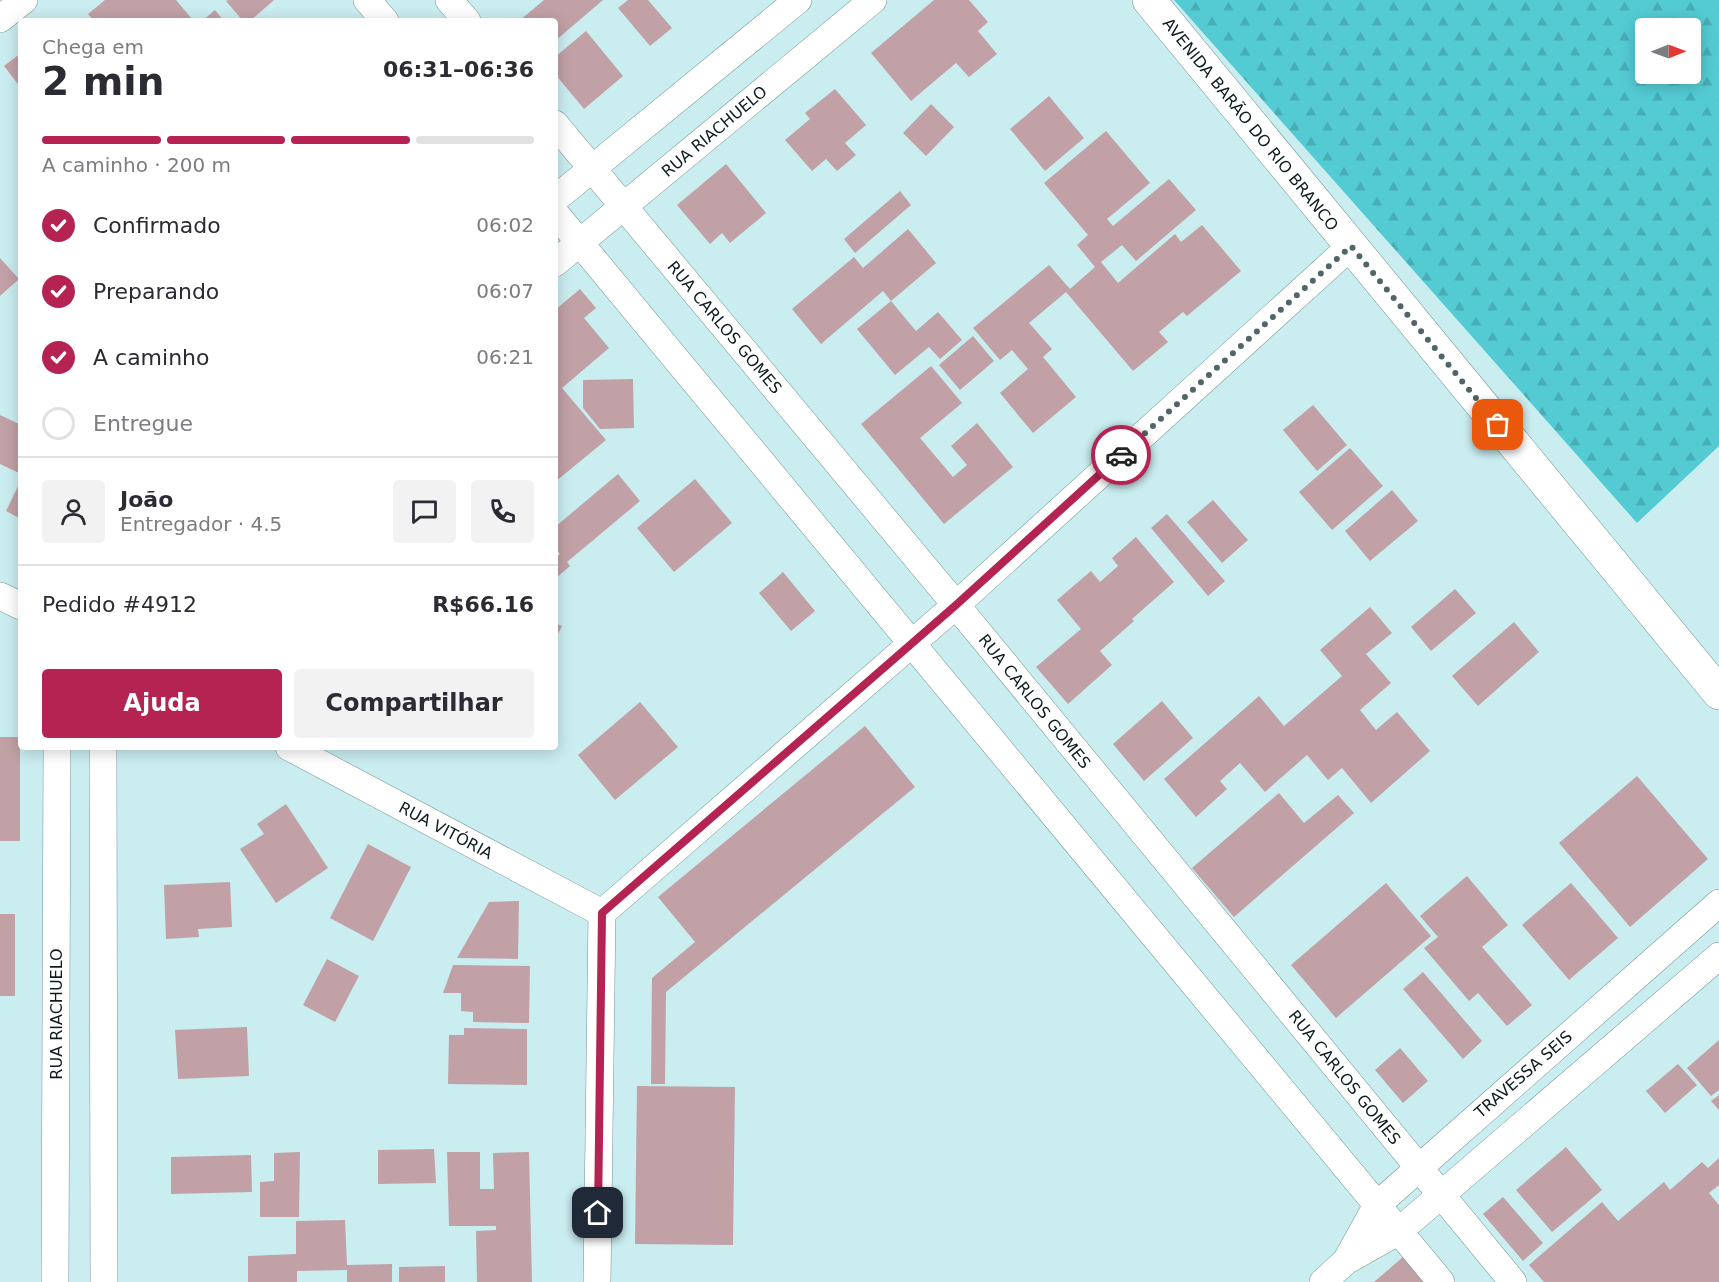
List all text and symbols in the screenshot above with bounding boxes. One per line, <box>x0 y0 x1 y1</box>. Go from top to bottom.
street label: AVENIDA BARÃO DO RIO BRANCO <box>1159 14 1342 234</box>
north arrow <box>1635 18 1701 84</box>
map controls <box>1635 18 1701 84</box>
text: Chega em <box>42 35 144 59</box>
text: 06:31–06:36 <box>383 57 534 82</box>
text: 2 min <box>42 59 164 104</box>
street label: RUA RIACHUELO <box>658 82 771 181</box>
text: A caminho · 200 m <box>42 153 231 177</box>
icon: check <box>42 209 75 242</box>
text: Confirmado <box>93 213 221 238</box>
text: 06:02 <box>476 213 534 237</box>
street label: RUA CARLOS GOMES <box>664 257 786 398</box>
icon: check <box>42 275 75 308</box>
text: Preparando <box>93 279 219 304</box>
text: 06:07 <box>476 279 534 303</box>
icon: check <box>42 341 75 374</box>
text: A caminho <box>93 345 210 370</box>
text: 06:21 <box>476 345 534 369</box>
pin <box>1472 399 1523 450</box>
icon: bag <box>1481 408 1514 441</box>
text: Entregue <box>93 411 193 436</box>
courier <box>1091 425 1151 485</box>
icon: car <box>1105 439 1138 472</box>
button: person <box>42 480 105 543</box>
button: chat <box>393 480 456 543</box>
button: phone <box>471 480 534 543</box>
text: João <box>120 487 173 512</box>
text: Entregador · 4.5 <box>120 512 282 536</box>
text: Pedido #4912 <box>42 592 197 617</box>
text: R$66.16 <box>432 592 534 617</box>
street label: RUA CARLOS GOMES <box>975 630 1095 772</box>
button: Ajuda <box>42 669 282 738</box>
button: Compartilhar <box>294 669 534 738</box>
street label: RUA VITÓRIA <box>396 798 496 863</box>
street label: RUA RIACHUELO <box>47 948 66 1080</box>
street label: RUA CARLOS GOMES <box>1285 1006 1405 1148</box>
street label: TRAVESSA SEIS <box>1470 1027 1576 1123</box>
pin <box>572 1187 623 1238</box>
icon: home <box>581 1196 614 1229</box>

